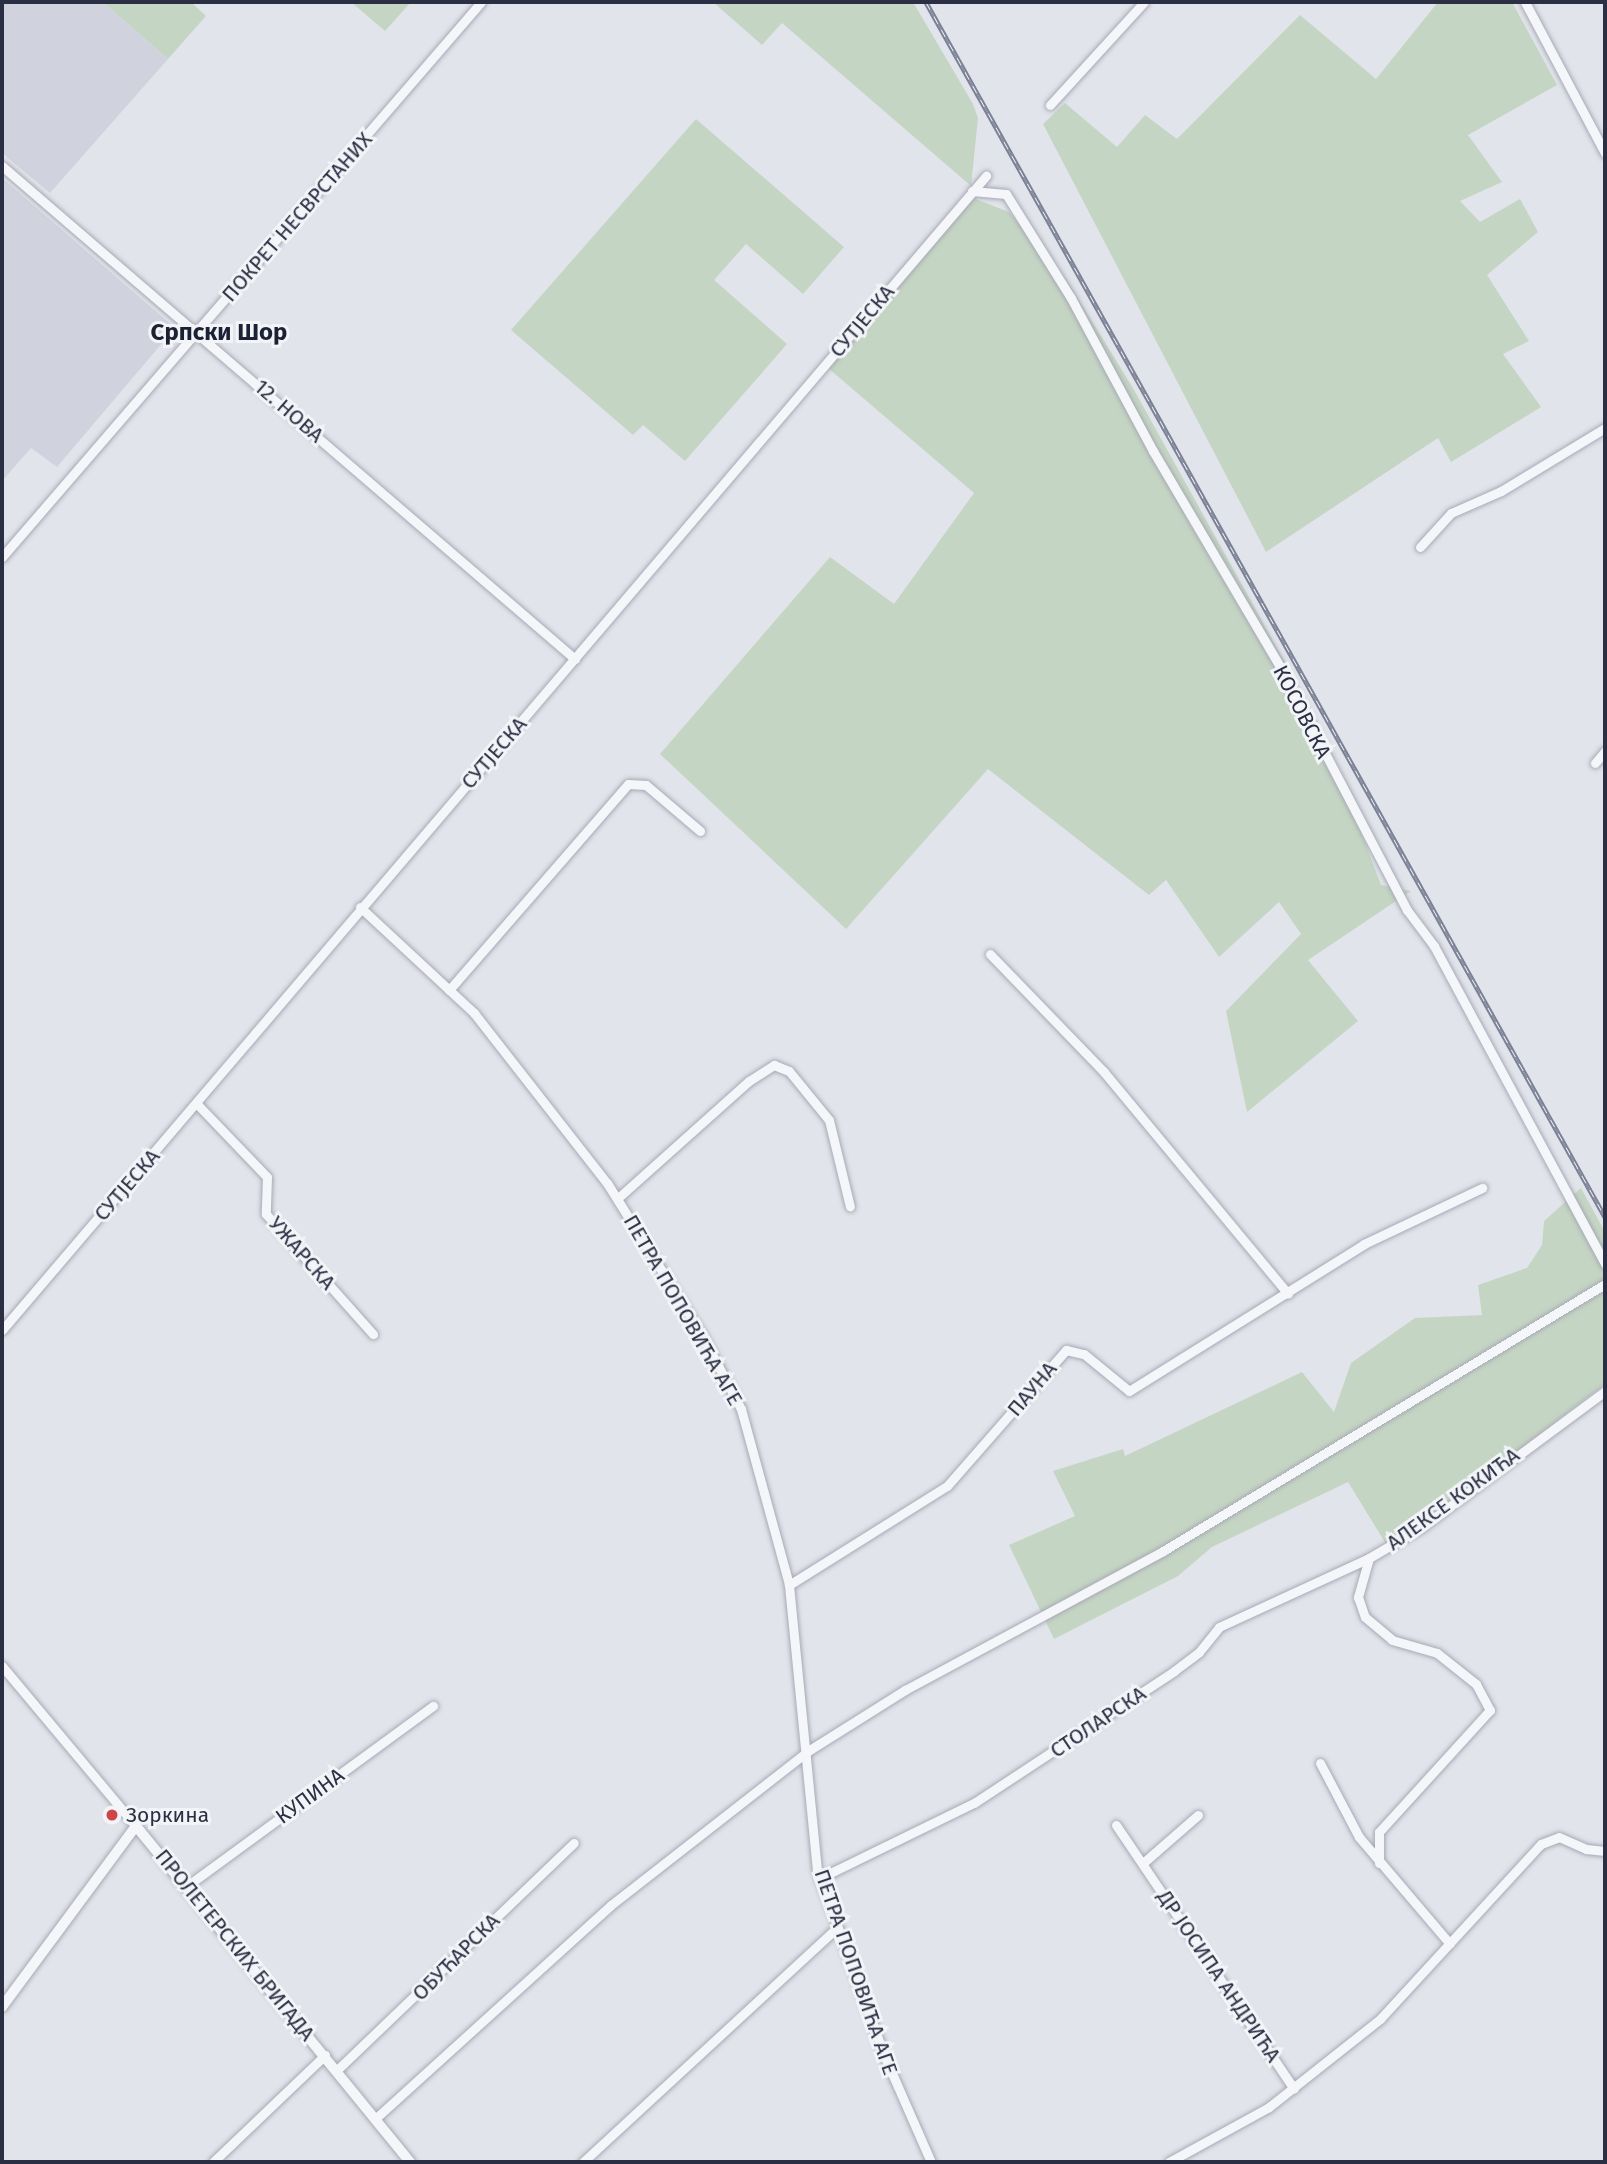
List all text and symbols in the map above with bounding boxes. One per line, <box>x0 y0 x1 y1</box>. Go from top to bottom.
street label: ПОКРЕТ НЕСВРСТАНИХ <box>217 127 377 307</box>
street label: СУТЈЕСКА <box>824 280 900 362</box>
district label: Српски Шор <box>151 319 287 347</box>
street label: 12. НОВА <box>249 374 329 448</box>
street label: КОСОВСКА <box>1268 661 1336 763</box>
street label: СУТЈЕСКА <box>456 712 532 794</box>
street label: СУТЈЕСКА <box>89 1144 165 1226</box>
street label: ПЕТРА ПОПОВИЋА АГЕ <box>618 1210 748 1410</box>
street label: УЖАРСКА <box>263 1211 341 1295</box>
street label: ПАУНА <box>1002 1357 1062 1421</box>
street label: АЛЕКСЕ КОКИЋА <box>1382 1442 1524 1556</box>
street label: СТОЛАРСКА <box>1045 1681 1151 1763</box>
street label: КУПИНА <box>271 1763 349 1829</box>
place label: Зоркина <box>126 1802 209 1828</box>
marker: Зоркина <box>104 1807 120 1823</box>
street label: ПРОЛЕТЕРСКИХ БРИГАДА <box>150 1844 320 2046</box>
street label: ПЕТРА ПОПОВИЋА АГЕ <box>809 1866 903 2078</box>
street label: ДР ЈОСИПА АНДРИЋА <box>1152 1885 1286 2067</box>
street label: ОБУЋАРСКА <box>407 1908 505 2006</box>

